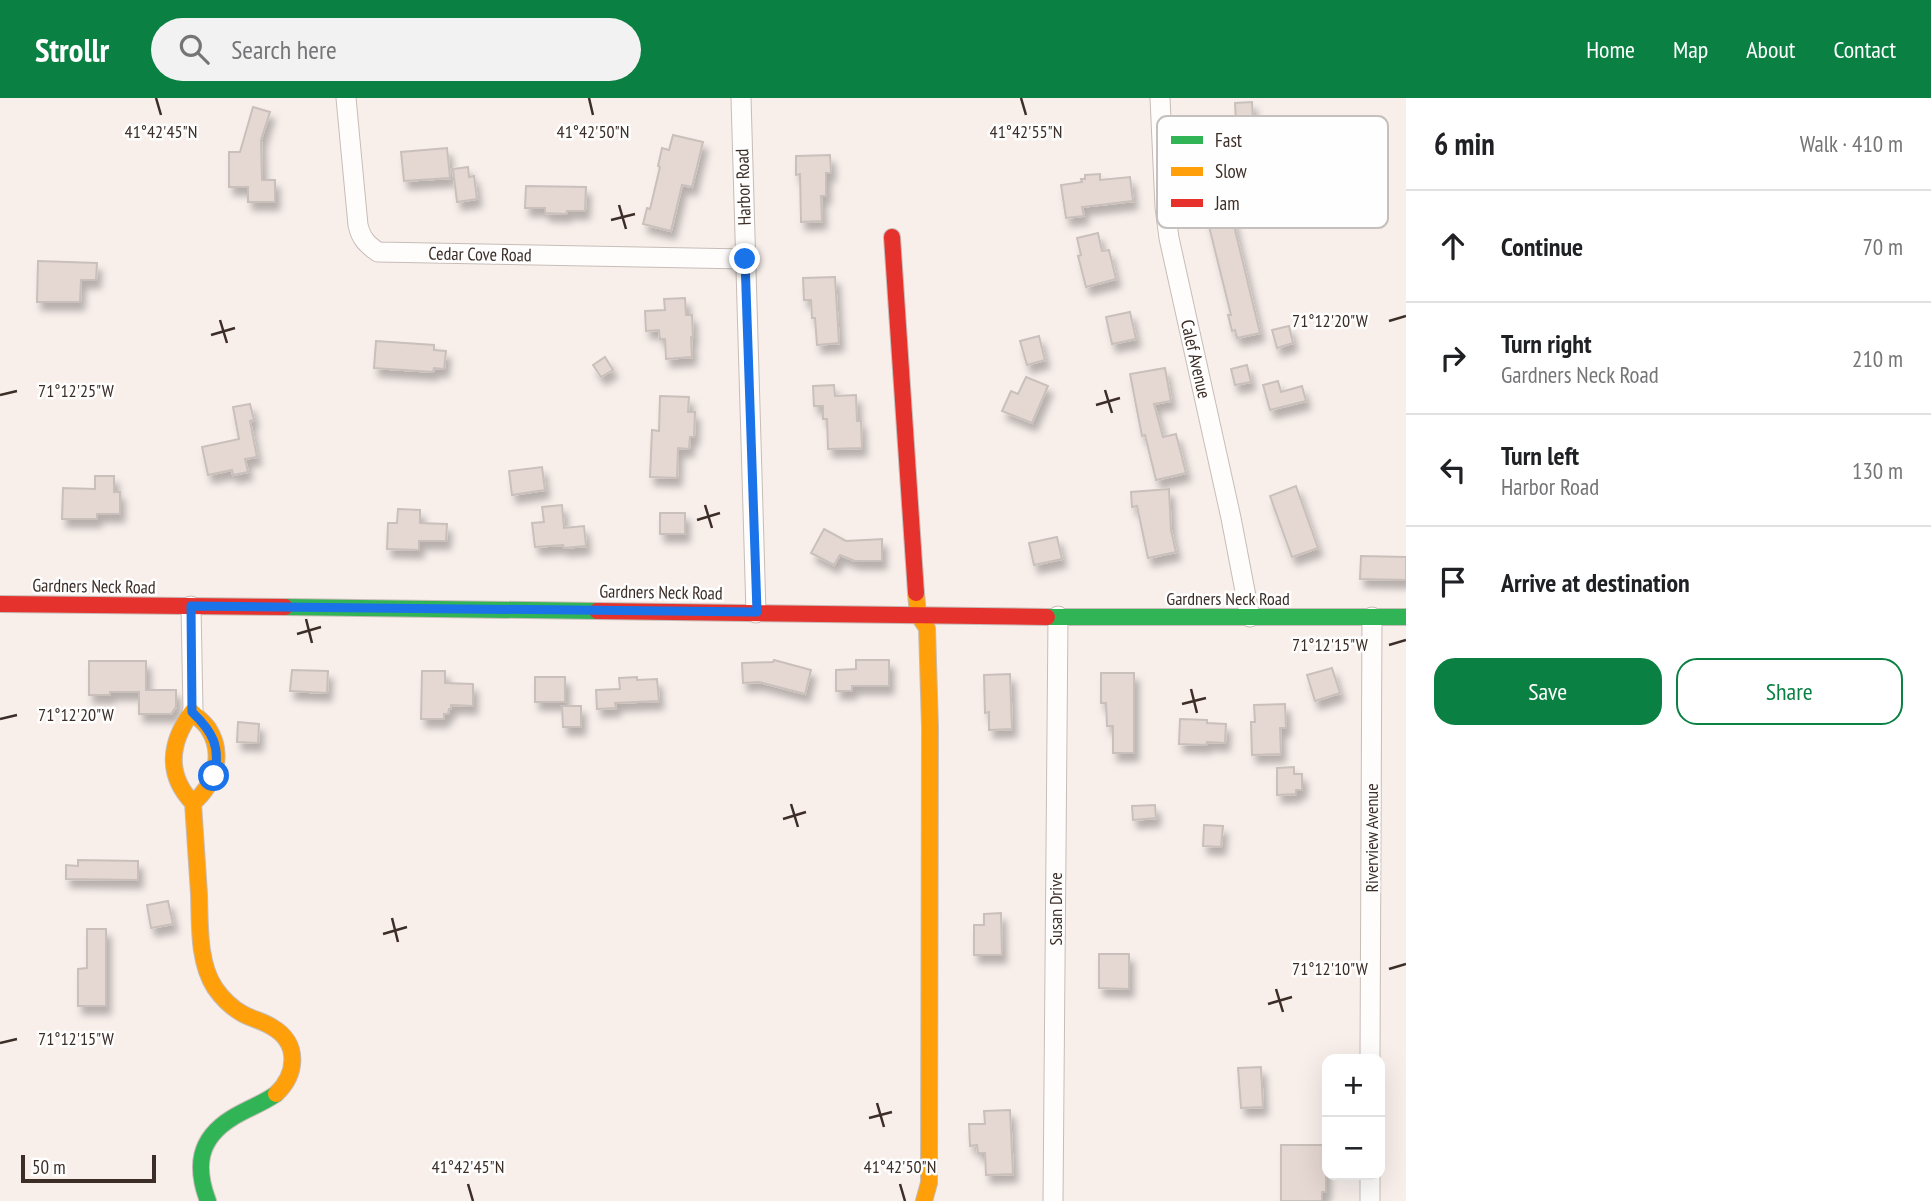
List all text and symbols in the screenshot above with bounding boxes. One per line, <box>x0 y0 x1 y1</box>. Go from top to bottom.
search box <box>151 18 641 81</box>
text: Strollr <box>35 28 109 71</box>
icon: search <box>175 30 213 68</box>
text: Search here <box>231 33 337 66</box>
text: Home <box>1586 34 1635 65</box>
text: Map <box>1673 34 1708 65</box>
text: About <box>1746 34 1795 65</box>
text: Contact <box>1833 34 1896 65</box>
legend <box>1157 116 1388 228</box>
text: 41°42'45"N <box>125 120 197 143</box>
text: 41°42'50"N <box>557 120 629 143</box>
text: 41°42'55"N <box>990 120 1062 143</box>
text: 6 min <box>1434 124 1495 163</box>
text: Fast <box>1215 128 1243 152</box>
text: Walk · 410 m <box>1800 129 1903 158</box>
street label: Harbor Road <box>730 148 756 226</box>
text: Slow <box>1215 159 1248 183</box>
text: Jam <box>1214 191 1240 215</box>
icon: ahead <box>1434 227 1472 265</box>
text: Continue <box>1501 230 1583 263</box>
text: 70 m <box>1862 232 1903 261</box>
street label: Cedar Cove Road <box>428 242 532 266</box>
route end <box>729 243 760 274</box>
text: 71°12'20"W <box>1292 309 1368 332</box>
street label: Calef Avenue <box>1176 317 1216 401</box>
text: Turn right <box>1501 327 1592 360</box>
icon: right <box>1434 339 1472 377</box>
text: 210 m <box>1852 344 1903 373</box>
text: Gardners Neck Road <box>1501 360 1659 389</box>
text: 71°12'25"W <box>38 379 114 402</box>
text: Turn left <box>1501 439 1579 472</box>
icon: left <box>1434 451 1472 489</box>
text: 130 m <box>1852 456 1903 485</box>
text: Harbor Road <box>1501 472 1599 501</box>
icon: arrive <box>1434 563 1472 601</box>
text: Arrive at destination <box>1501 566 1690 599</box>
street label: Gardners Neck Road <box>32 573 156 599</box>
street label: Gardners Neck Road <box>599 579 723 605</box>
street label: Gardners Neck Road <box>1166 587 1290 610</box>
text: 71°12'15"W <box>1292 633 1368 656</box>
button: Save <box>1434 658 1662 725</box>
button: Share <box>1676 658 1903 725</box>
text: 71°12'20"W <box>38 703 114 726</box>
route start <box>198 760 229 791</box>
street label: Riverview Avenue <box>1360 783 1383 893</box>
street label: Susan Drive <box>1044 872 1067 946</box>
text: 71°12'10"W <box>1292 957 1368 980</box>
text: 71°12'15"W <box>38 1027 114 1050</box>
map controls <box>1322 1054 1385 1180</box>
button: + <box>1322 1054 1385 1117</box>
button: − <box>1322 1117 1385 1180</box>
scale bar <box>21 1152 156 1184</box>
text: 50 m <box>32 1155 66 1179</box>
text: 41°42'45"N <box>432 1155 504 1178</box>
text: 41°42'50"N <box>864 1155 936 1178</box>

